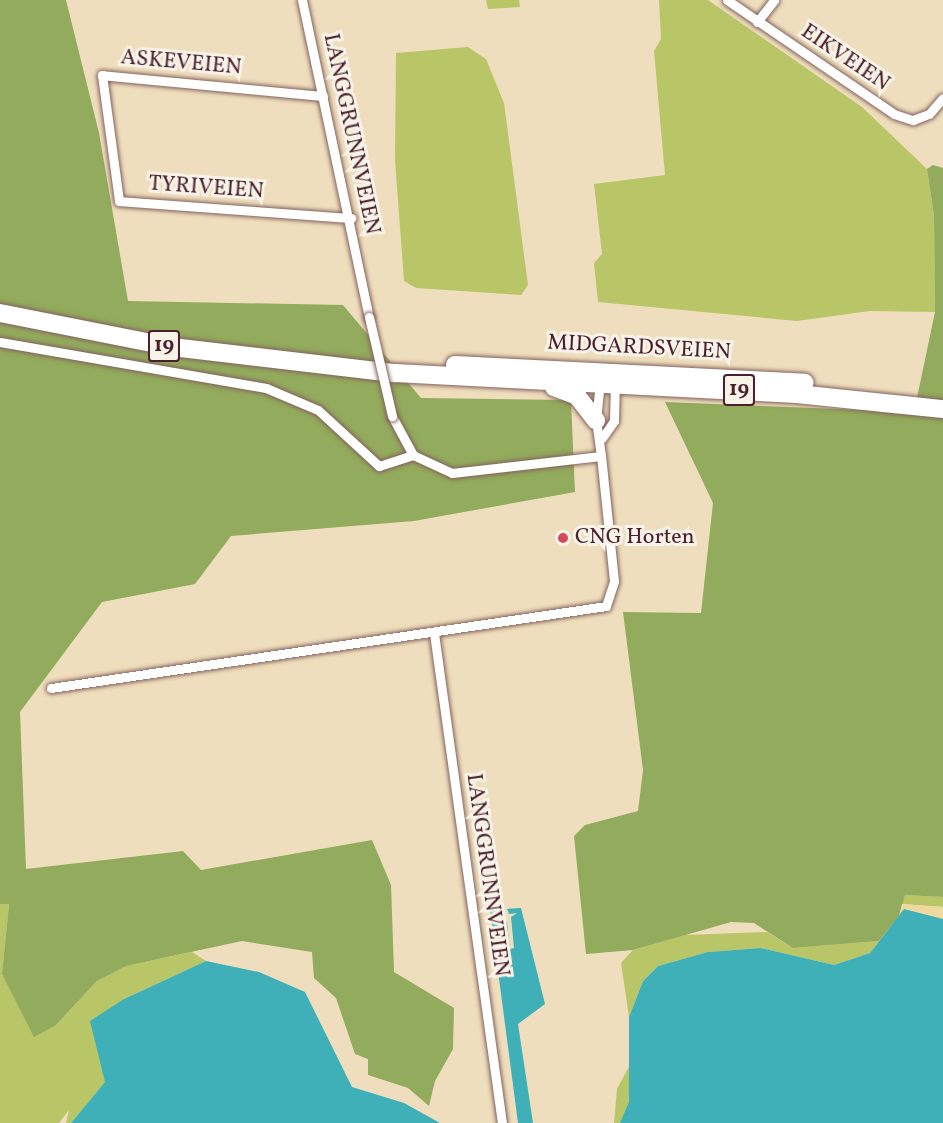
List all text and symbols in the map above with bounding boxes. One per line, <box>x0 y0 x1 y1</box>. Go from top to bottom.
street label: EIKVEIEN <box>796 19 894 97</box>
street label: LANGGRUNNVEIEN <box>317 31 385 237</box>
street label: ASKEVEIEN <box>120 45 242 81</box>
street label: TYRIVEIEN <box>148 171 264 205</box>
road number: 19 <box>148 328 180 364</box>
street label: MIDGARDSVEIEN <box>547 330 731 366</box>
road number: 19 <box>722 372 756 408</box>
place label: CNG Horten <box>575 525 695 551</box>
marker: CNG Horten <box>556 531 570 545</box>
street label: LANGGRUNNVEIEN <box>460 772 514 978</box>

